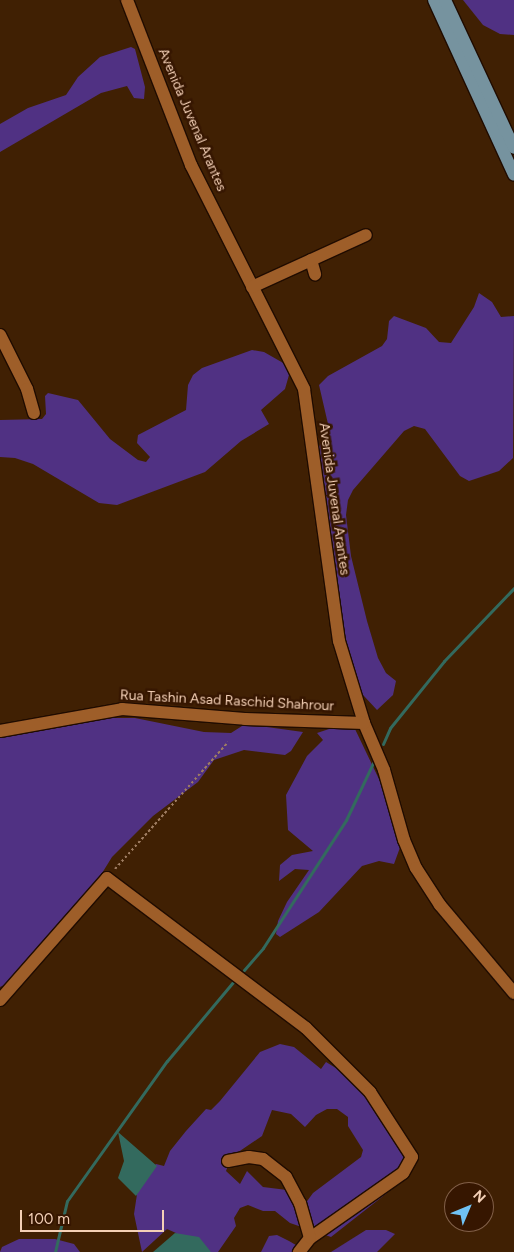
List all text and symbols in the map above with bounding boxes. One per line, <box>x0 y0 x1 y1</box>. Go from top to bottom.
street label: Avenida Juvenal Arantes <box>154 46 230 194</box>
street label: Avenida Juvenal Arantes <box>315 422 353 576</box>
street label: Rua Tashin Asad Raschid Shahrour <box>120 687 334 715</box>
north arrow <box>444 1182 494 1232</box>
text: N <box>469 1187 489 1207</box>
scale bar <box>22 1200 166 1232</box>
text: 100 m <box>28 1210 70 1228</box>

